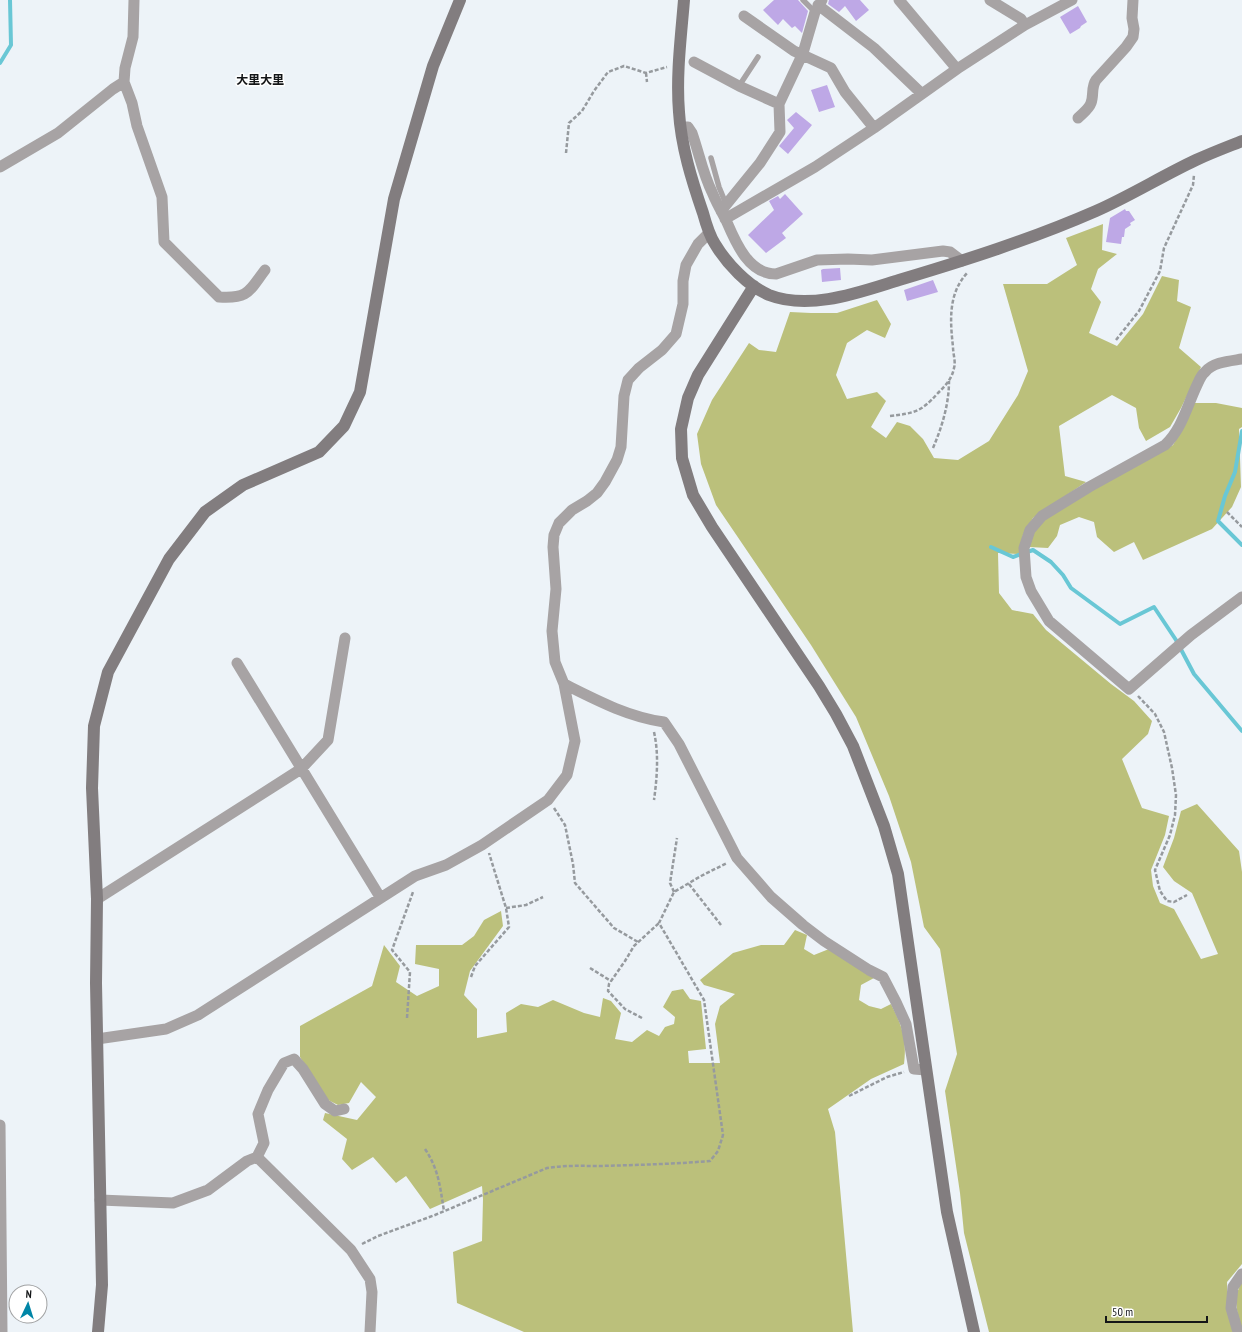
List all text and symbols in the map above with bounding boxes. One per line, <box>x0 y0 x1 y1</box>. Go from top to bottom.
district label: 大里大里 <box>236 72 284 87</box>
north arrow <box>8 1284 48 1324</box>
text: N <box>25 1287 32 1301</box>
scale bar <box>1106 1298 1207 1324</box>
text: 50 m <box>1112 1304 1133 1319</box>

